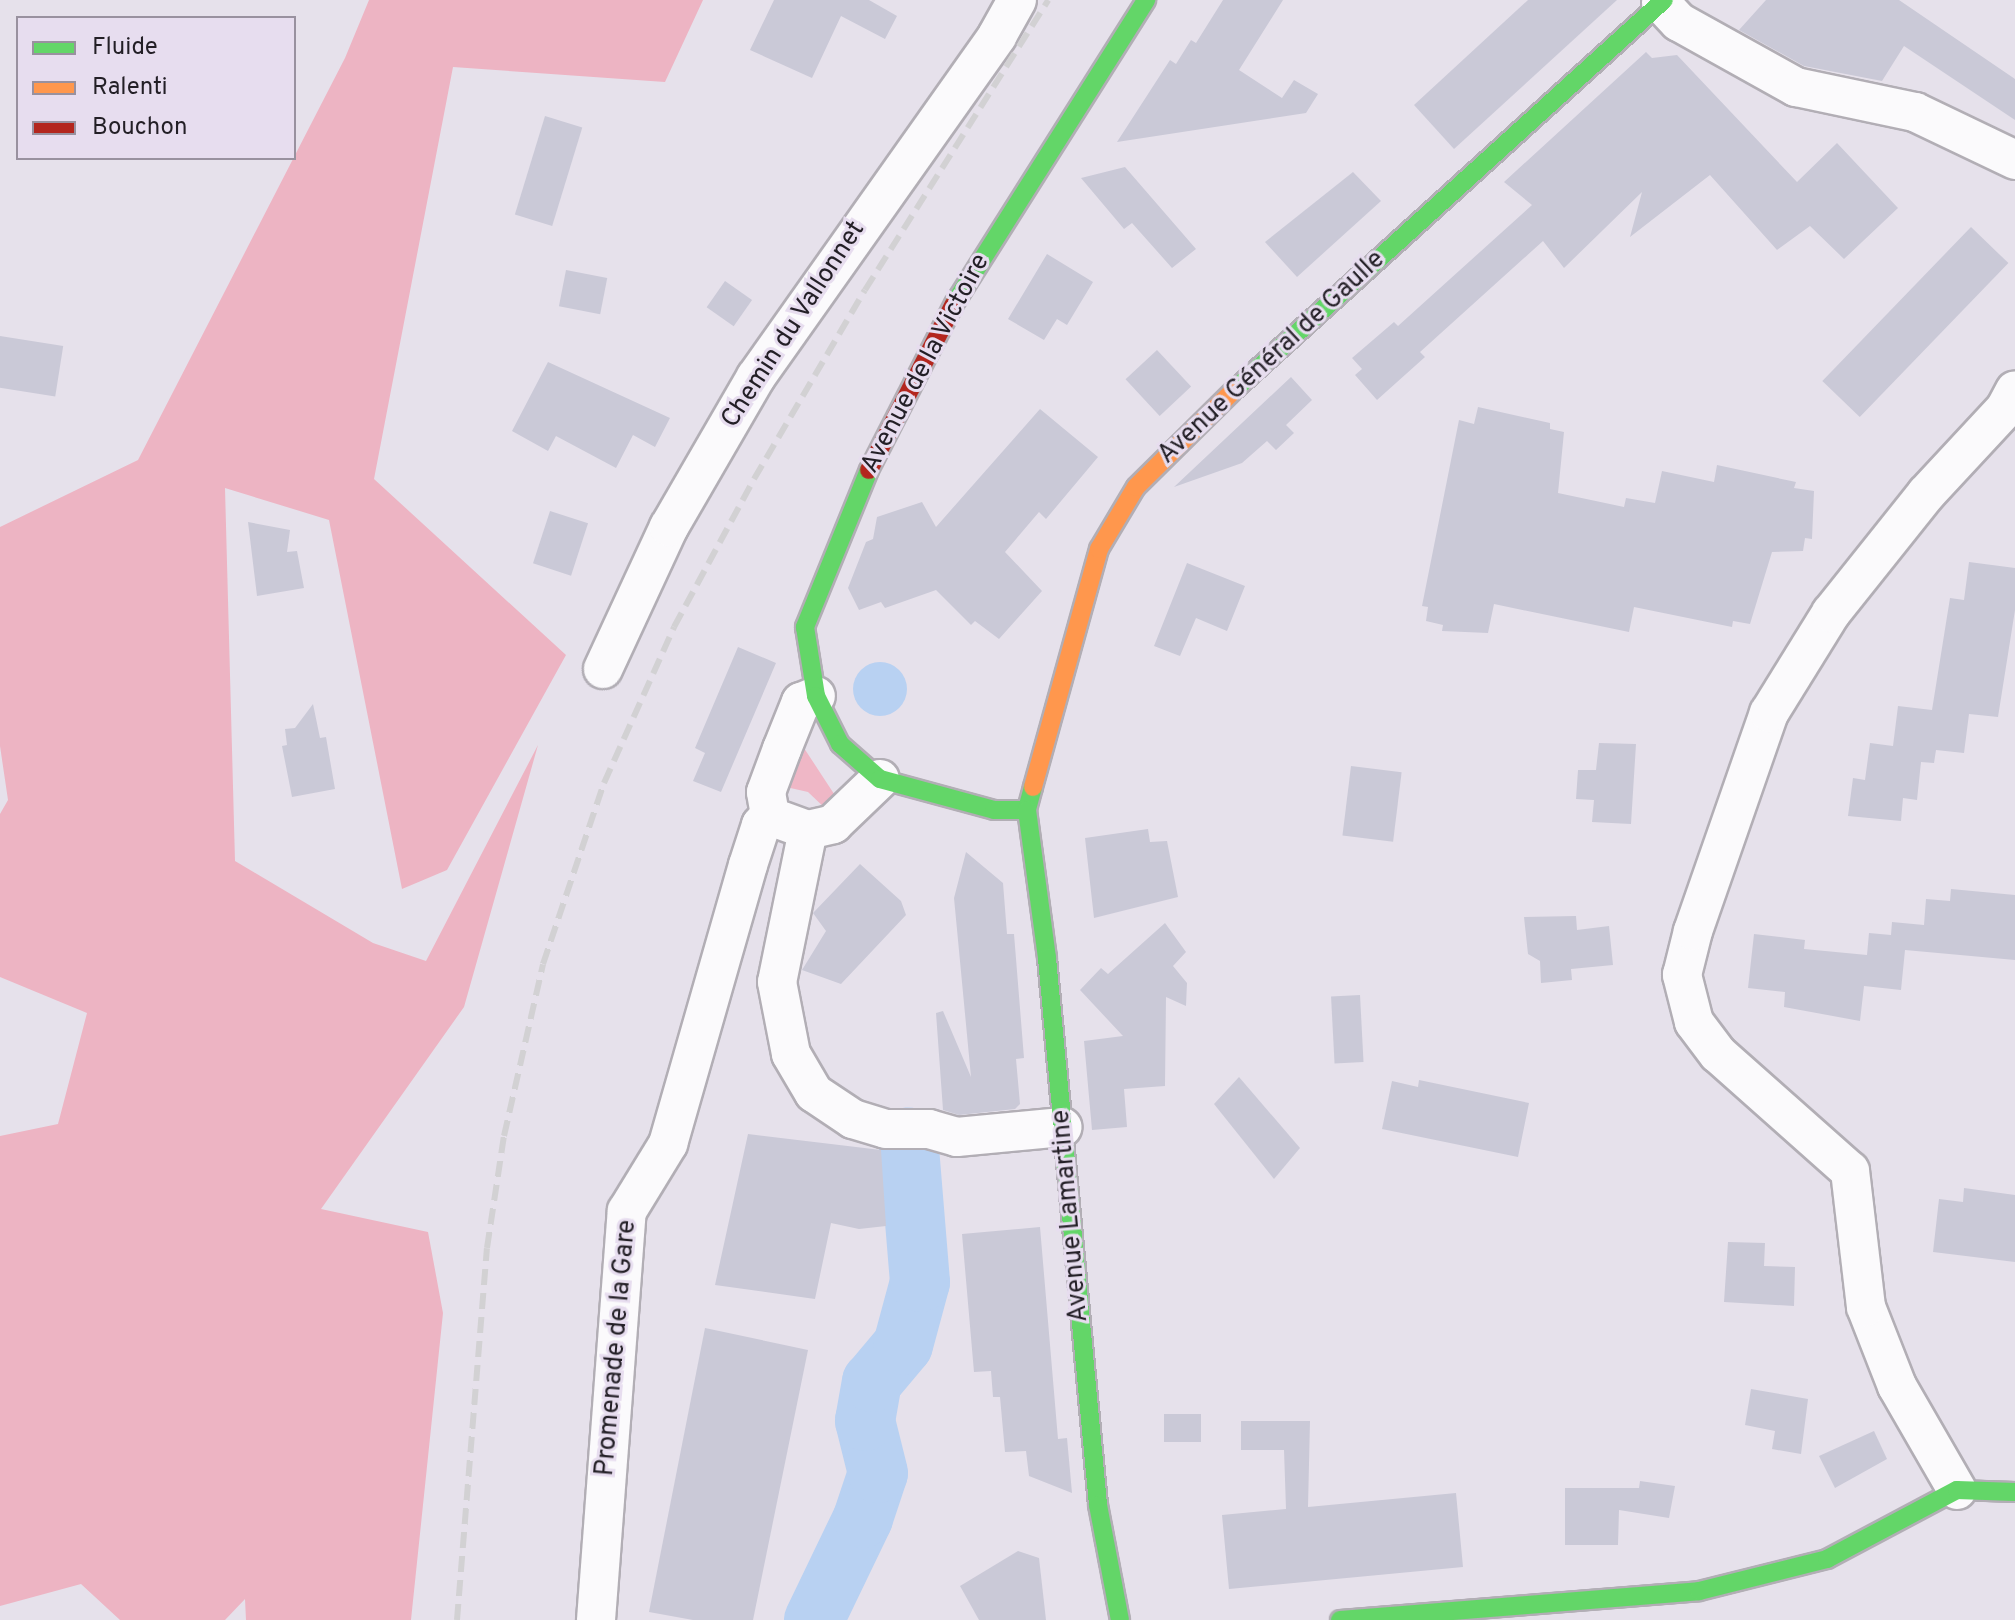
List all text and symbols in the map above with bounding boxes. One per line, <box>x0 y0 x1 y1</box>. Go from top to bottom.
legend <box>16 16 296 160</box>
text: Fluide <box>92 33 158 63</box>
text: Ralenti <box>92 73 168 103</box>
text: Bouchon <box>92 113 187 143</box>
street label: Chemin du Vallonnet <box>715 215 873 435</box>
street label: Avenue Général de Gaulle <box>1152 245 1392 471</box>
street label: Avenue de la Victoire <box>855 249 997 479</box>
street label: Avenue Lamartine <box>1046 1108 1096 1324</box>
street label: Promenade de la Gare <box>590 1219 644 1477</box>

